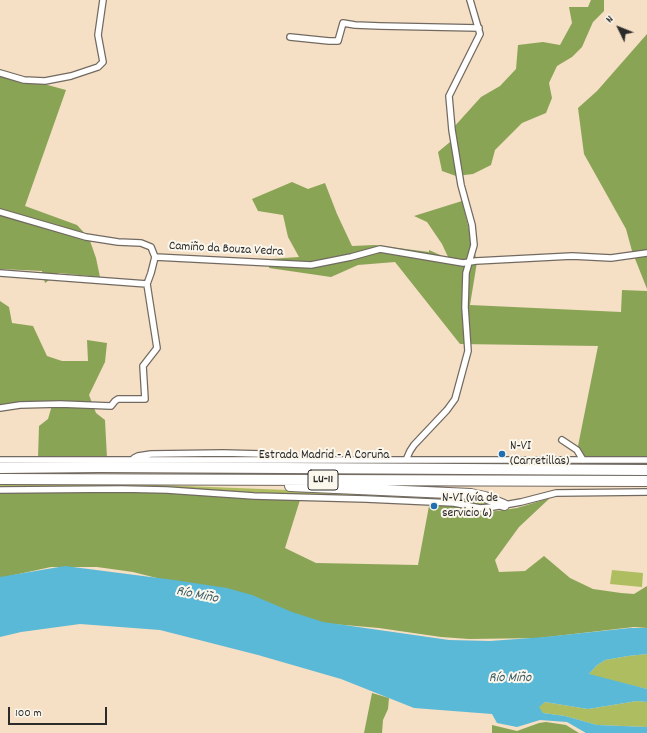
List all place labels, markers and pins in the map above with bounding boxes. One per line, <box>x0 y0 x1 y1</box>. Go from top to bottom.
place label: N-VI (Carretillas) <box>510 439 569 470</box>
marker: N-VI (Carretillas) <box>497 449 507 459</box>
place label: N-VI (vía de servicio 6) <box>442 491 498 522</box>
marker: N-VI (vía de servicio 6) <box>429 501 439 511</box>

